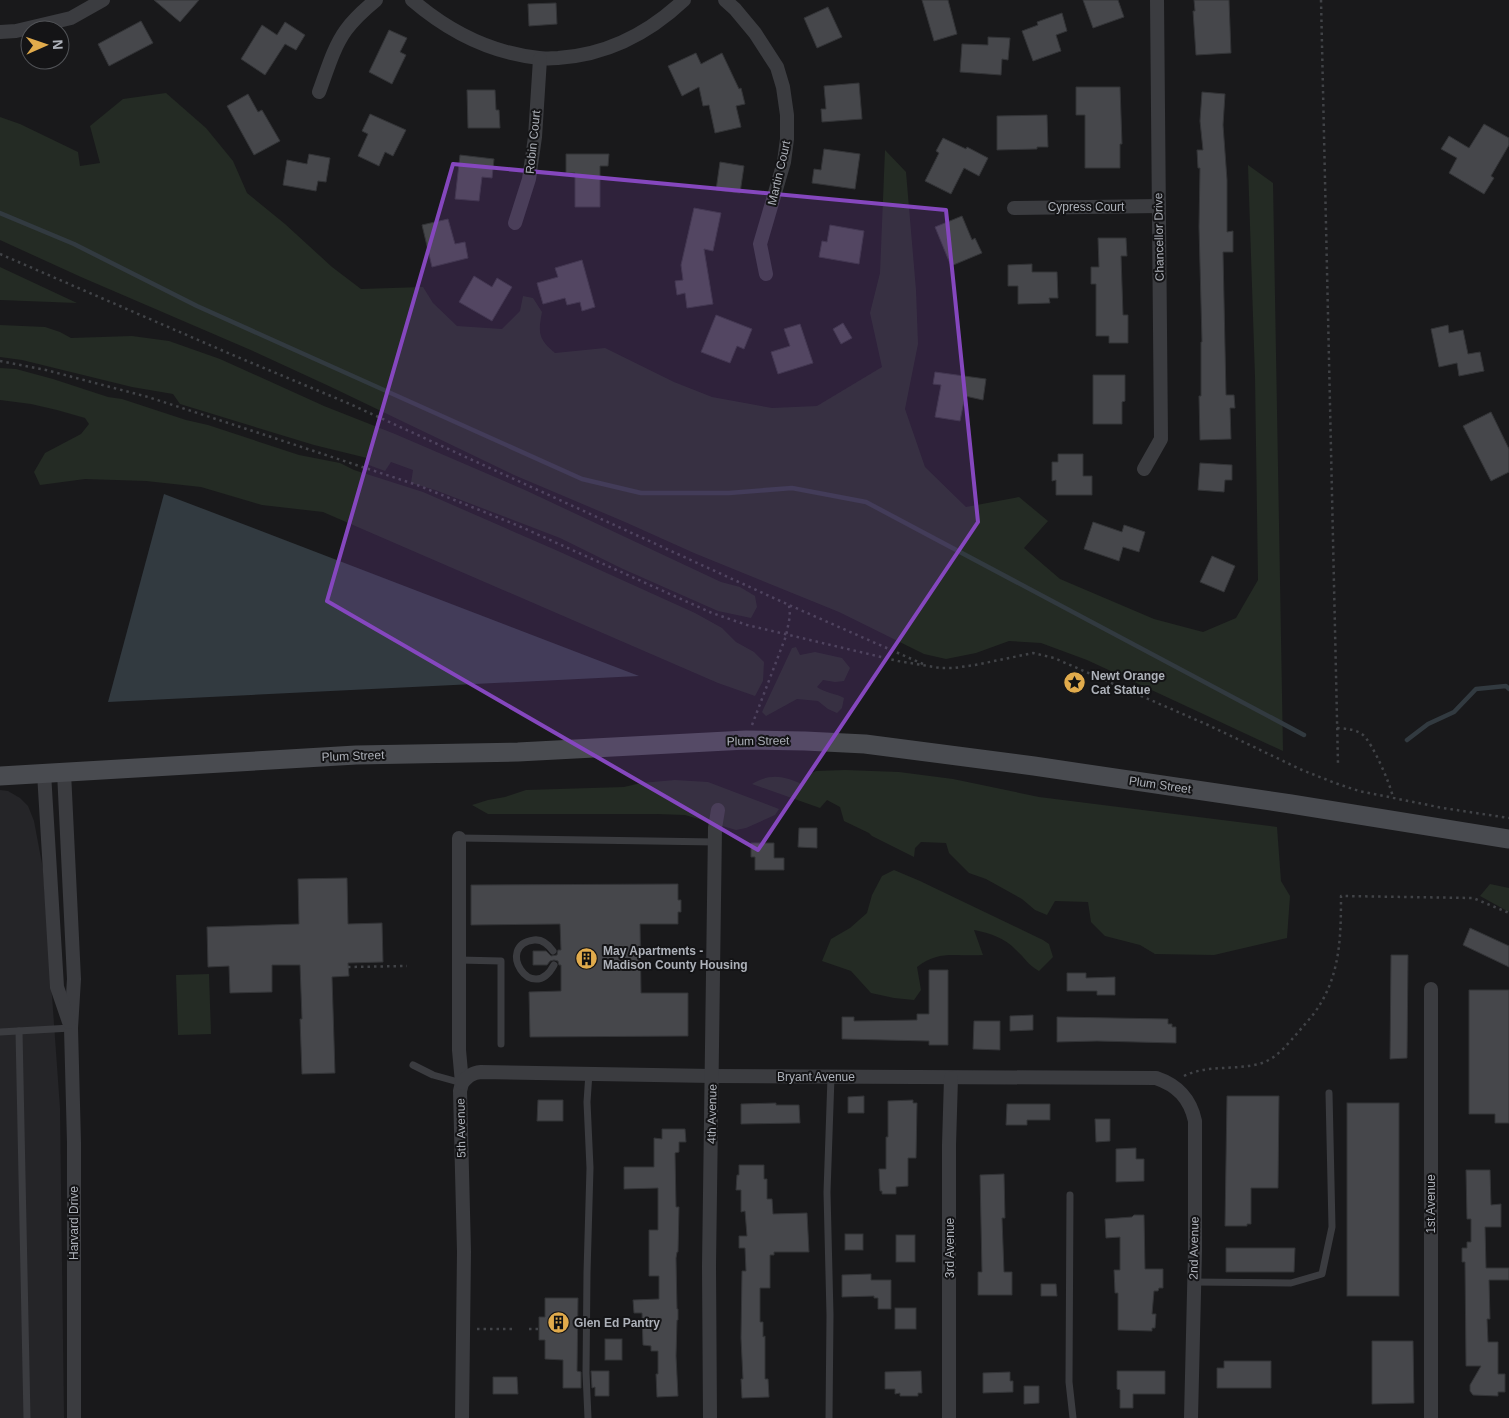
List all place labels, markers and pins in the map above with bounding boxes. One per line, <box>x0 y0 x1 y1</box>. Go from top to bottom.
place label: Newt Orange Cat Statue <box>1091 669 1165 697</box>
place icon: Newt Orange Cat Statue <box>1063 671 1087 695</box>
place label: May Apartments - Madison County Housing <box>603 944 748 972</box>
building icon: May Apartments - Madison County Housing <box>575 946 599 970</box>
building icon: Glen Ed Pantry <box>546 1311 570 1335</box>
place label: Glen Ed Pantry <box>574 1316 660 1330</box>

